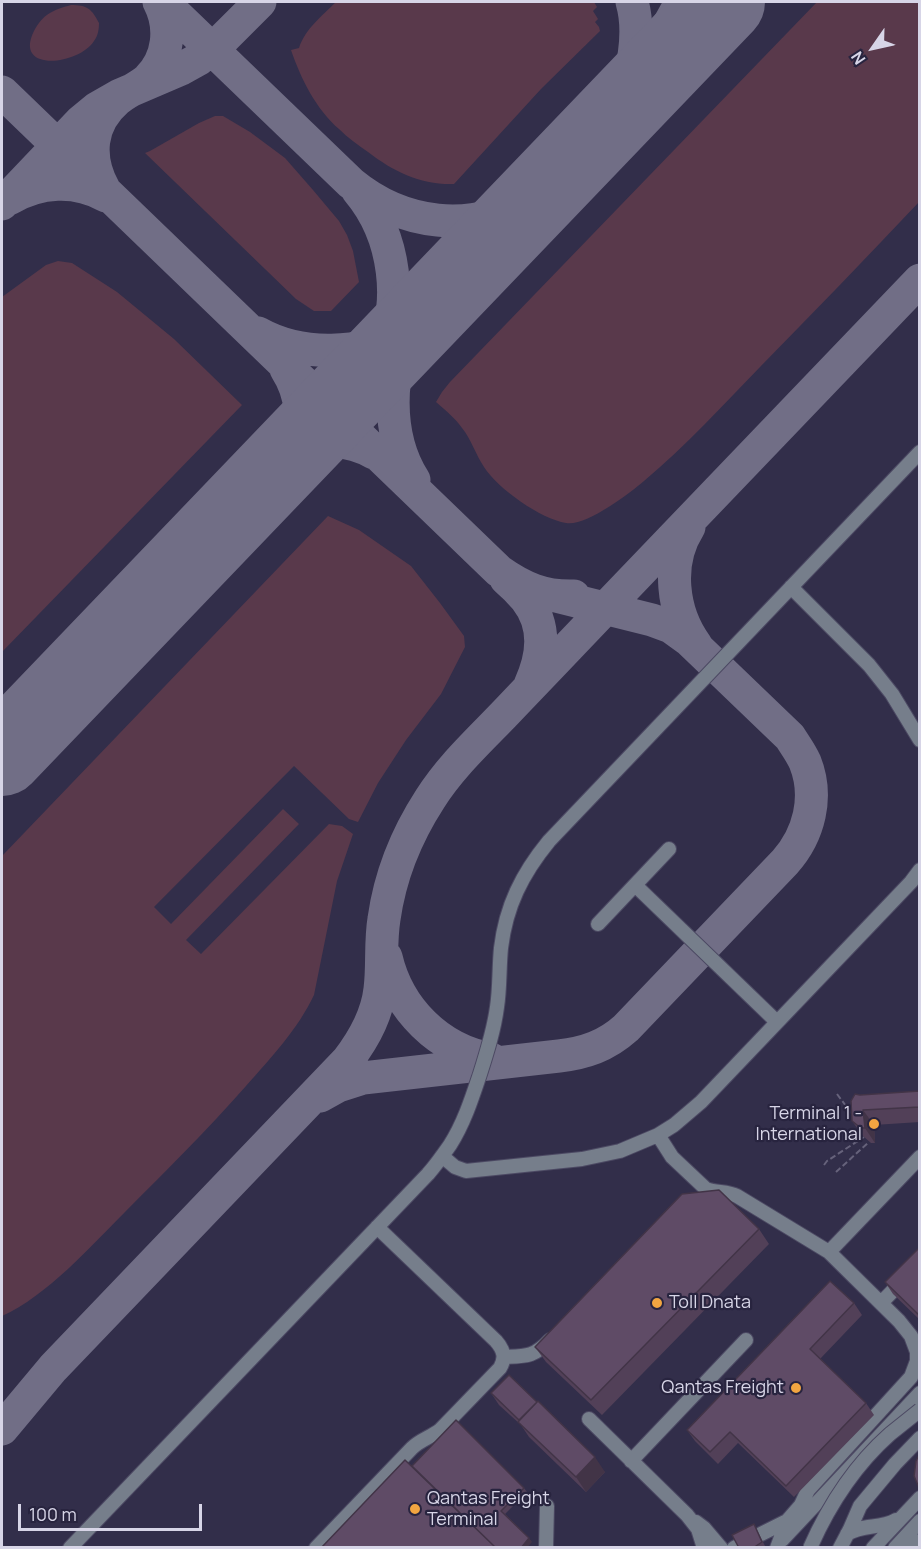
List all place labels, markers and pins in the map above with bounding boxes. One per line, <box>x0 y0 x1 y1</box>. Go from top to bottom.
place label: Terminal 1 - International <box>756 1103 862 1146</box>
marker: Terminal 1 - International <box>867 1117 881 1131</box>
place label: Toll Dnata <box>669 1292 751 1314</box>
marker: Toll Dnata <box>650 1296 664 1310</box>
place label: Qantas Freight <box>661 1377 784 1399</box>
marker: Qantas Freight <box>789 1381 803 1395</box>
place label: Qantas Freight Terminal <box>427 1488 550 1530</box>
marker: Qantas Freight Terminal <box>408 1502 422 1516</box>

